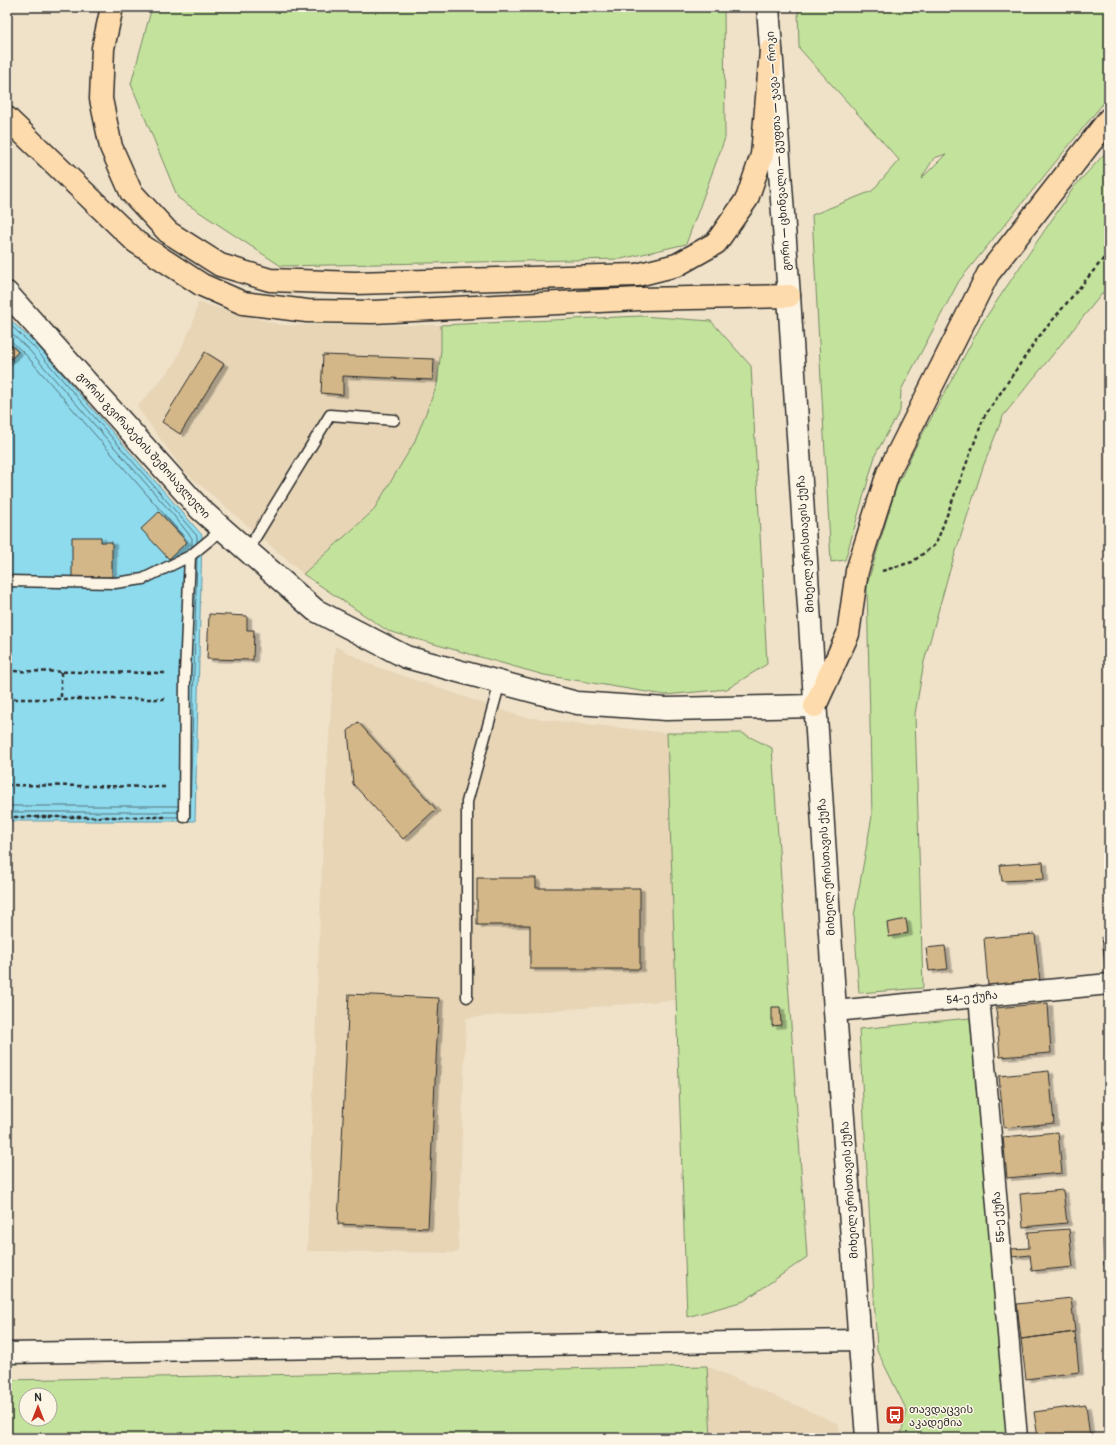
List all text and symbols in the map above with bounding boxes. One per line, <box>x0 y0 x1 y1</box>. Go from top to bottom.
street label: გორი — ცხინვალი — გუფთა — ჯავა — როკი <box>764 31 793 271</box>
street label: გორის გვირაბების შემოსავლელი <box>74 370 213 521</box>
street label: მიხეილ ერისთავის ქუჩა <box>794 475 817 613</box>
street label: მიხეილ ერისთავის ქუჩა <box>815 798 838 936</box>
street label: 54-ე ქუჩა <box>946 988 998 1007</box>
street label: მიხეილ ერისთავის ქუჩა <box>838 1121 861 1259</box>
street label: 55-ე ქუჩა <box>990 1191 1007 1243</box>
north arrow <box>18 1387 58 1427</box>
text: N <box>34 1391 42 1404</box>
place label: თავდაცვის აკადემია <box>909 1403 973 1429</box>
bus stop icon: თავდაცვის აკადემია <box>884 1404 906 1426</box>

